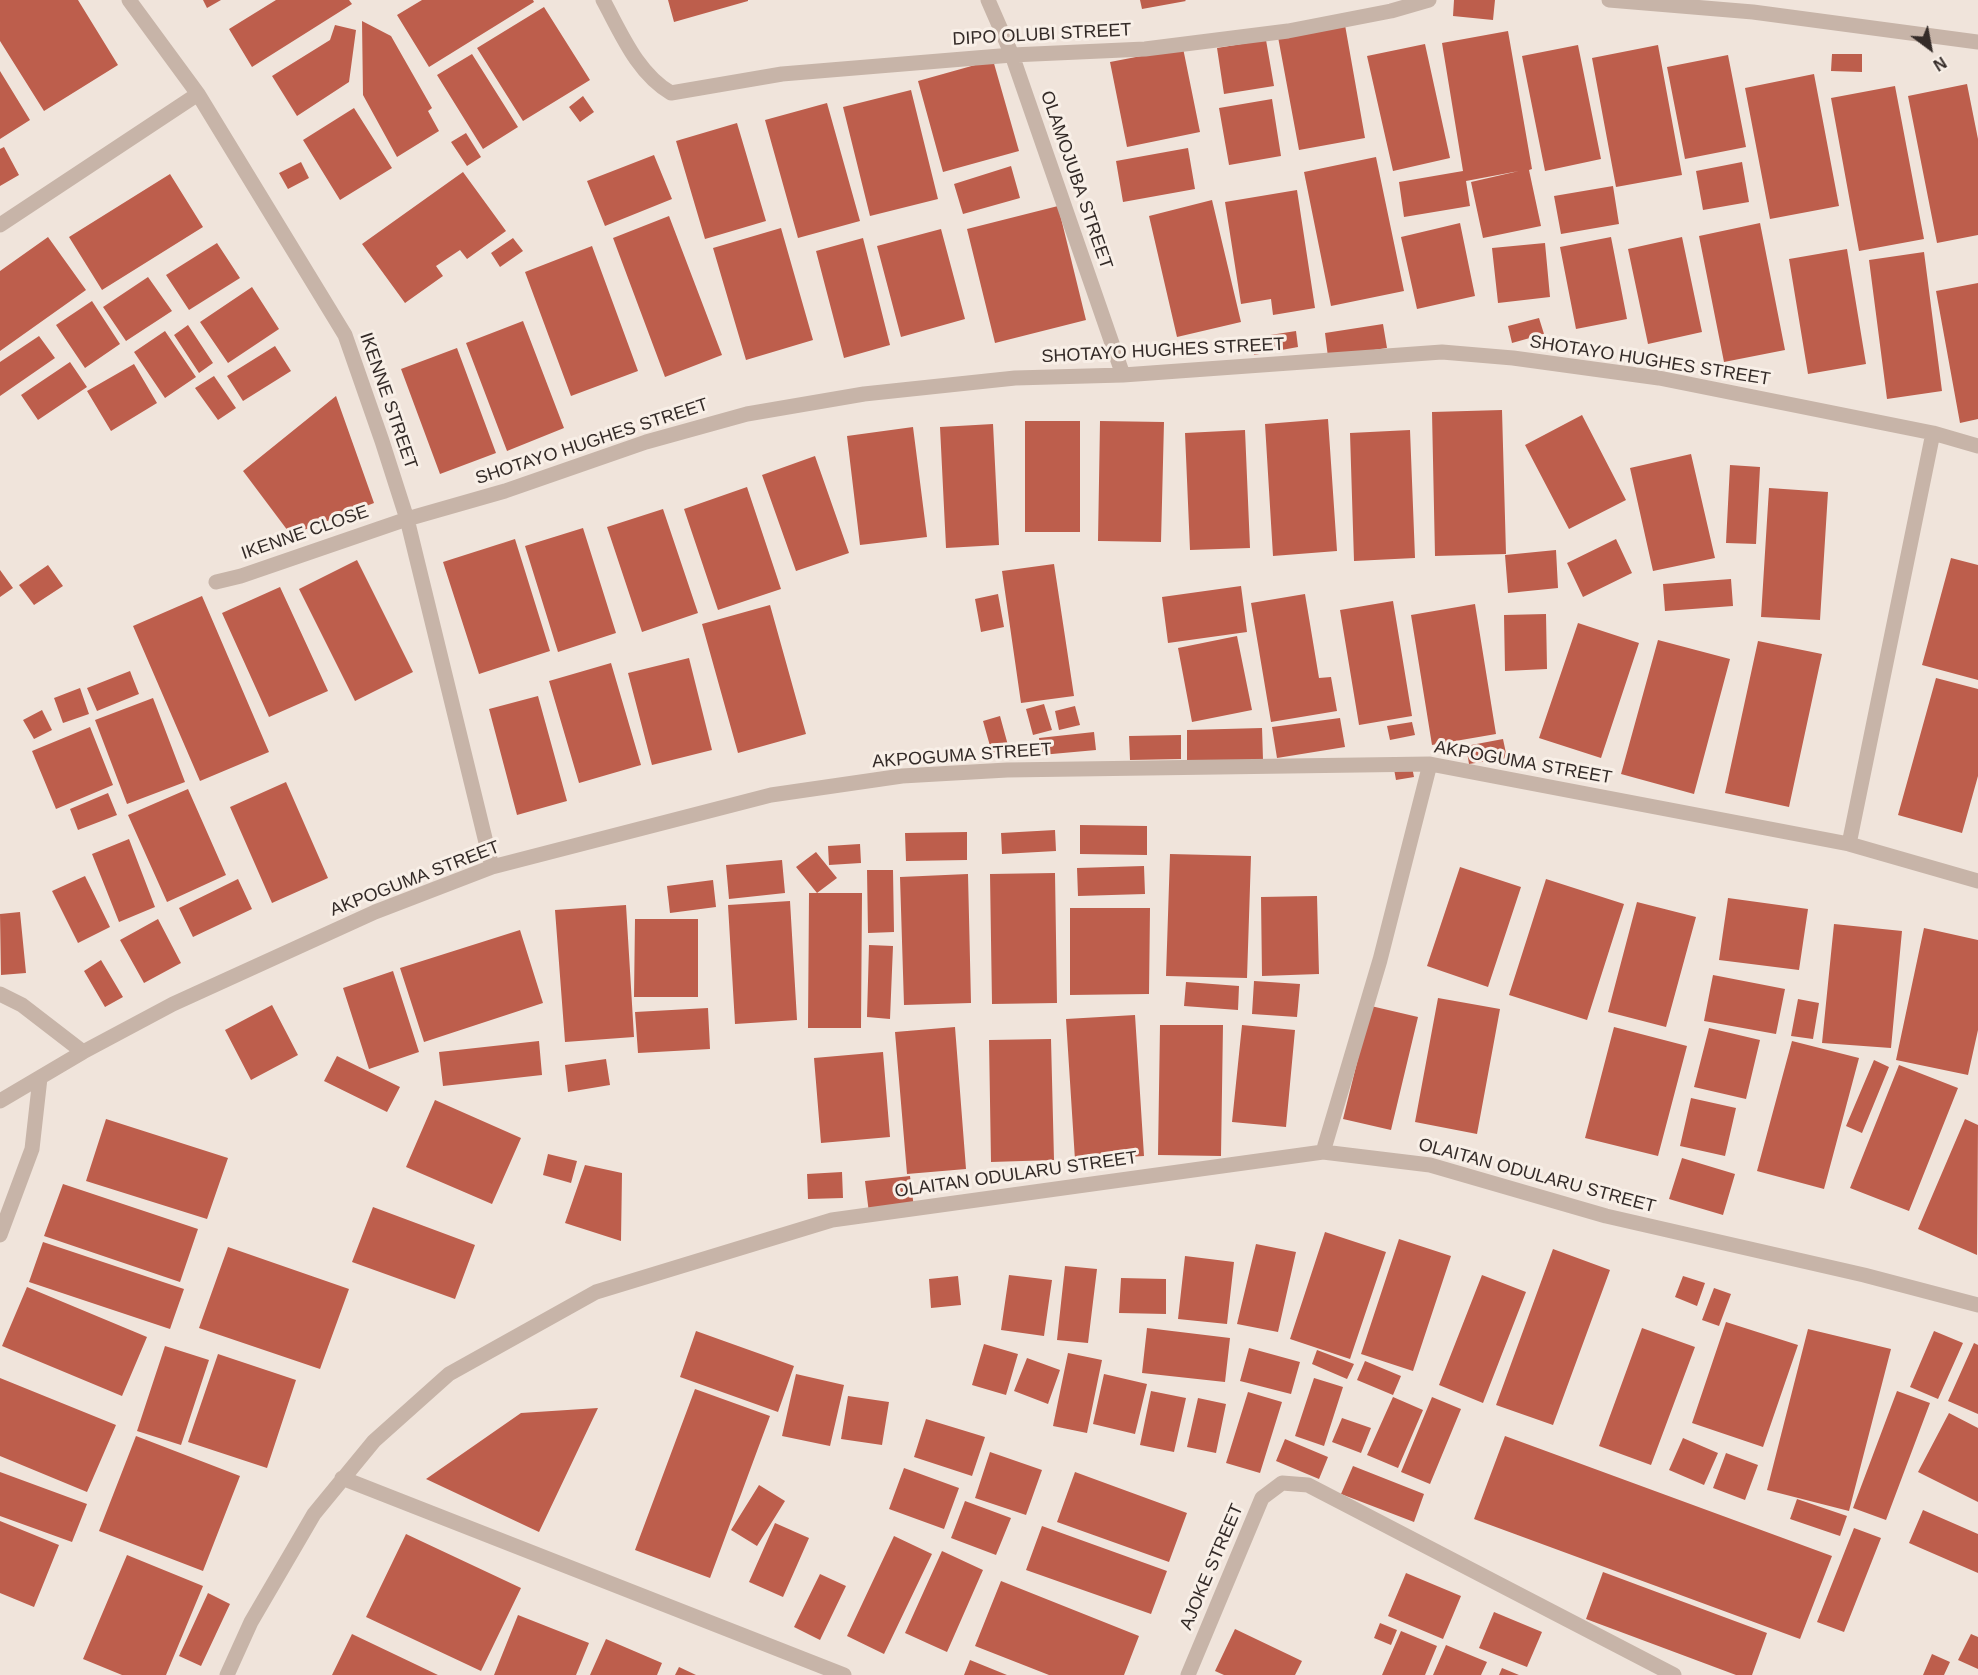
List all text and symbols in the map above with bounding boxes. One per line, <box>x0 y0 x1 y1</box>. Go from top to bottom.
north arrow <box>1900 18 1960 78</box>
street label: DIPO OLUBI STREET <box>952 20 1132 50</box>
text: N <box>1930 53 1949 74</box>
street label: OLAMOJUBA STREET <box>1035 88 1117 272</box>
street label: IKENNE STREET <box>355 330 421 472</box>
street label: SHOTAYO HUGHES STREET <box>1528 331 1772 391</box>
street label: SHOTAYO HUGHES STREET <box>1041 334 1285 368</box>
street label: SHOTAYO HUGHES STREET <box>473 394 711 490</box>
street label: IKENNE CLOSE <box>239 501 371 565</box>
street label: AKPOGUMA STREET <box>1432 737 1614 789</box>
street label: AKPOGUMA STREET <box>871 739 1053 773</box>
street label: AKPOGUMA STREET <box>327 837 503 921</box>
street label: OLAITAN ODULARU STREET <box>1416 1134 1658 1218</box>
street label: OLAITAN ODULARU STREET <box>893 1147 1139 1203</box>
street label: AJOKE STREET <box>1176 1501 1248 1633</box>

